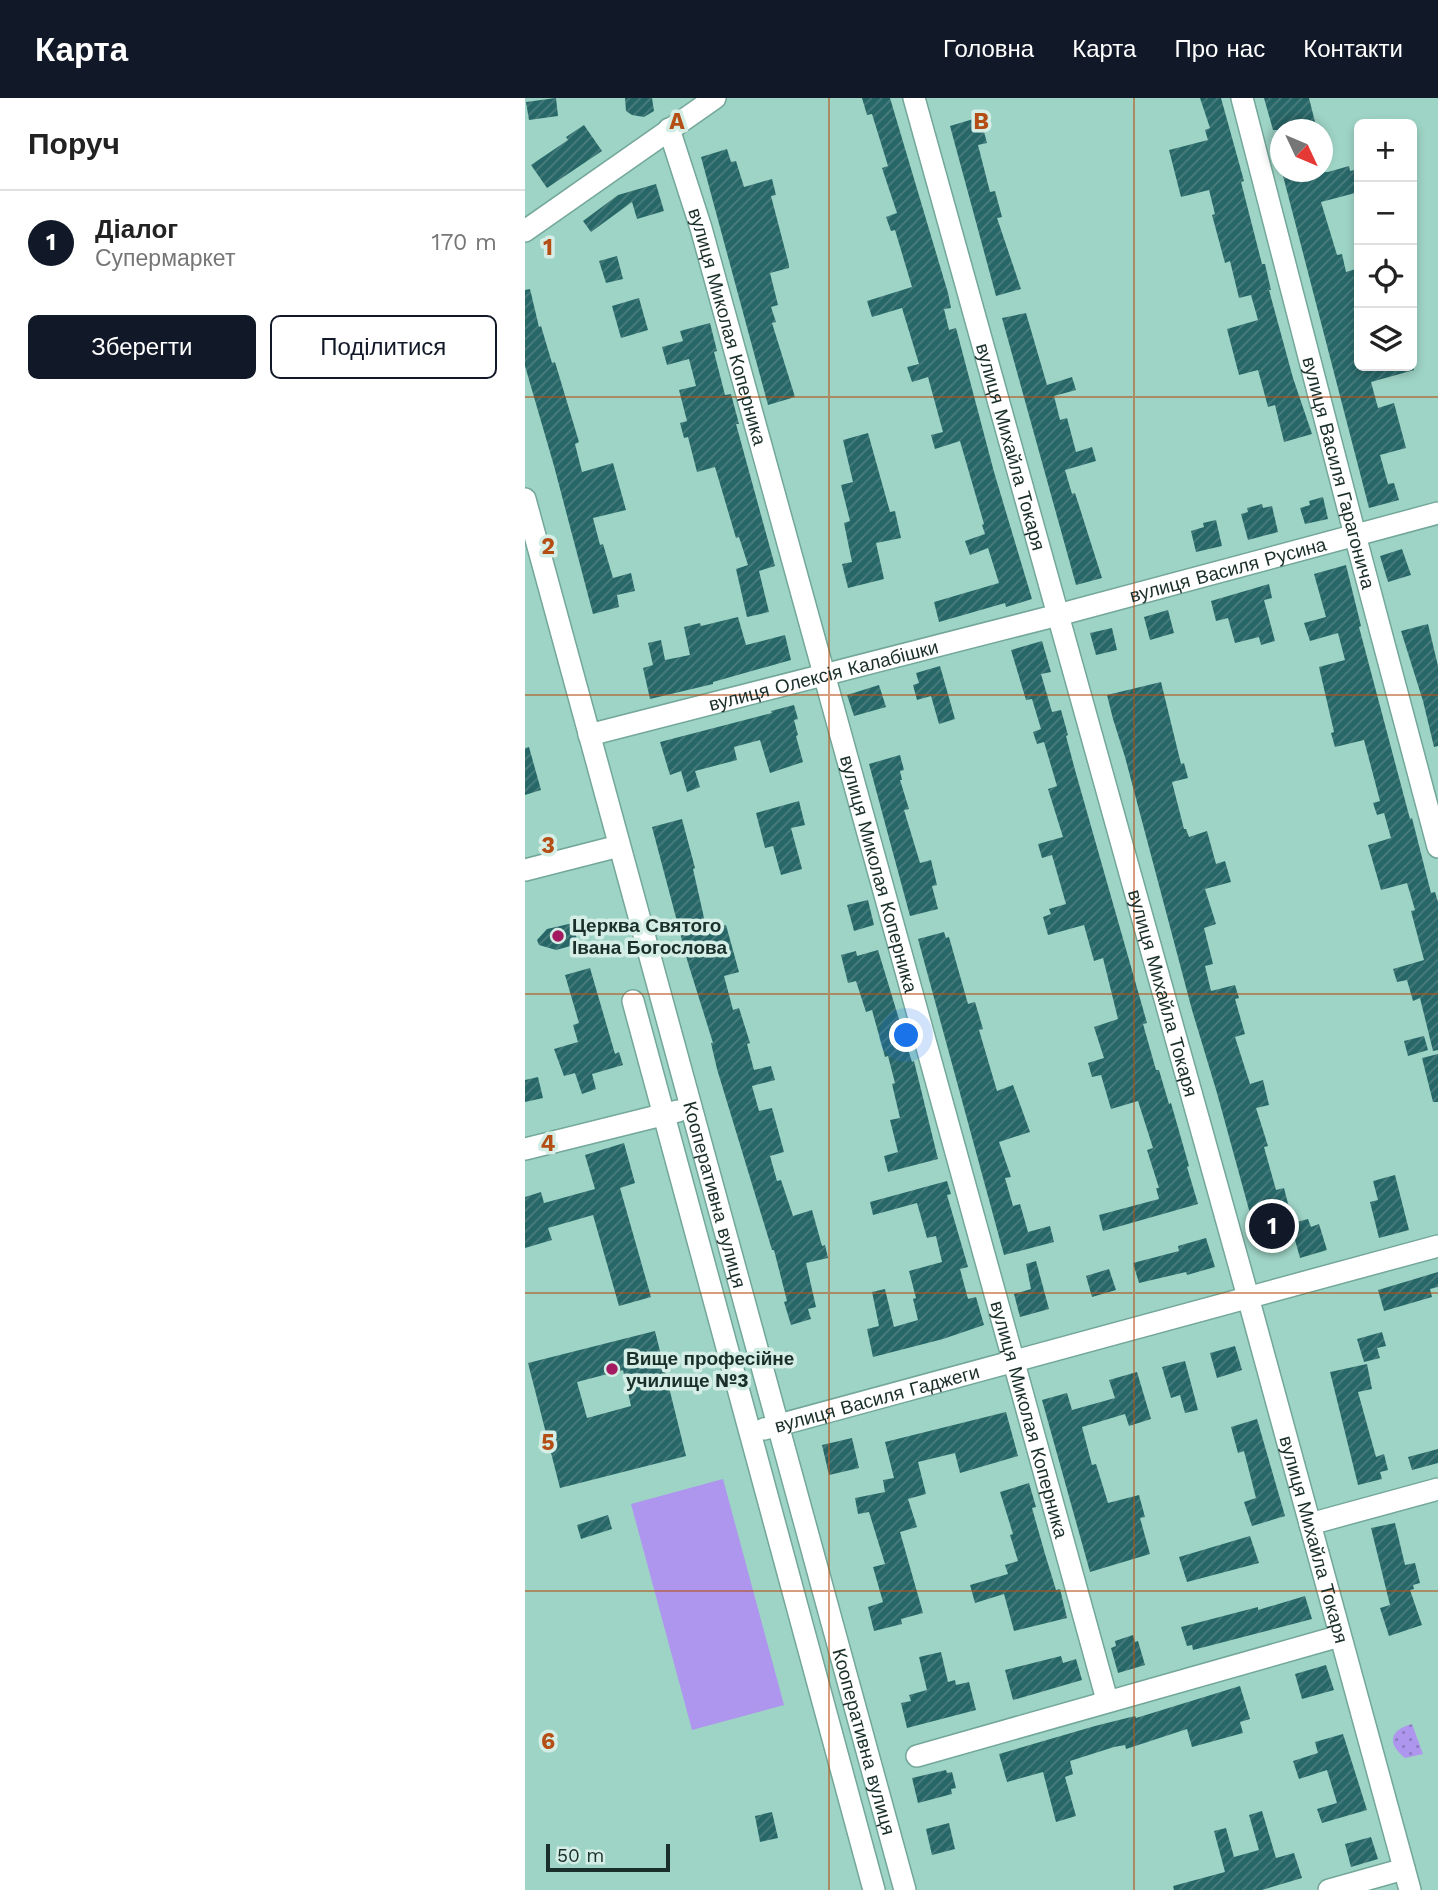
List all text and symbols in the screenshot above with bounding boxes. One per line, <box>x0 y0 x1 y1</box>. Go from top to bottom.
text: Карта <box>35 30 128 69</box>
text: Головна <box>943 35 1034 63</box>
text: Карта <box>1072 35 1136 63</box>
text: Про нас <box>1174 35 1265 63</box>
text: Контакти <box>1303 35 1403 63</box>
text: A <box>669 108 685 135</box>
text: B <box>973 108 989 135</box>
north arrow <box>1270 119 1333 182</box>
map controls <box>1354 119 1417 371</box>
button: + <box>1354 119 1417 182</box>
text: Поруч <box>28 126 120 161</box>
button: − <box>1354 182 1417 245</box>
street label: вулиця Миколая Коперника <box>684 205 772 448</box>
text: Діалог <box>95 214 178 244</box>
text: 1 <box>46 229 56 256</box>
text: 170 m <box>432 229 497 256</box>
text: 1 <box>543 234 553 261</box>
text: Супермаркет <box>95 245 235 272</box>
button: locate <box>1354 245 1417 308</box>
button: layers <box>1354 308 1417 371</box>
button: Зберегти <box>28 315 256 379</box>
button: Поділитися <box>270 315 497 379</box>
street label: вулиця Михайла Токаря <box>971 341 1051 553</box>
street label: вулиця Василя Гарагонича <box>1298 354 1380 592</box>
street label: вулиця Василя Русина <box>1127 532 1329 607</box>
text: 2 <box>541 533 555 560</box>
street label: вулиця Олексія Калабішки <box>706 635 941 715</box>
street label: вулиця Миколая Коперника <box>835 753 923 996</box>
text: 3 <box>541 832 555 859</box>
street label: вулиця Михайла Токаря <box>1124 887 1203 1099</box>
place label: Церква Святого Івана Богослова <box>572 914 727 959</box>
marker: Церква Святого Івана Богослова <box>550 928 566 944</box>
your location <box>889 1018 923 1052</box>
street label: Кооперативна вулиця <box>679 1099 751 1290</box>
text: 4 <box>541 1130 556 1157</box>
pin: 1 <box>1249 1200 1295 1252</box>
street label: вулиця Миколая Коперника <box>986 1298 1073 1541</box>
place label: Вище професійне училище №3 <box>626 1347 794 1392</box>
street label: вулиця Василя Гаджеги <box>772 1360 982 1437</box>
marker: Вище професійне училище №3 <box>604 1361 620 1377</box>
text: 5 <box>541 1429 555 1456</box>
street label: вулиця Михайла Токаря <box>1275 1433 1354 1646</box>
street label: Кооперативна вулиця <box>828 1646 901 1837</box>
text: 6 <box>541 1728 555 1755</box>
scale bar <box>546 1841 670 1873</box>
text: 50 m <box>557 1844 604 1867</box>

